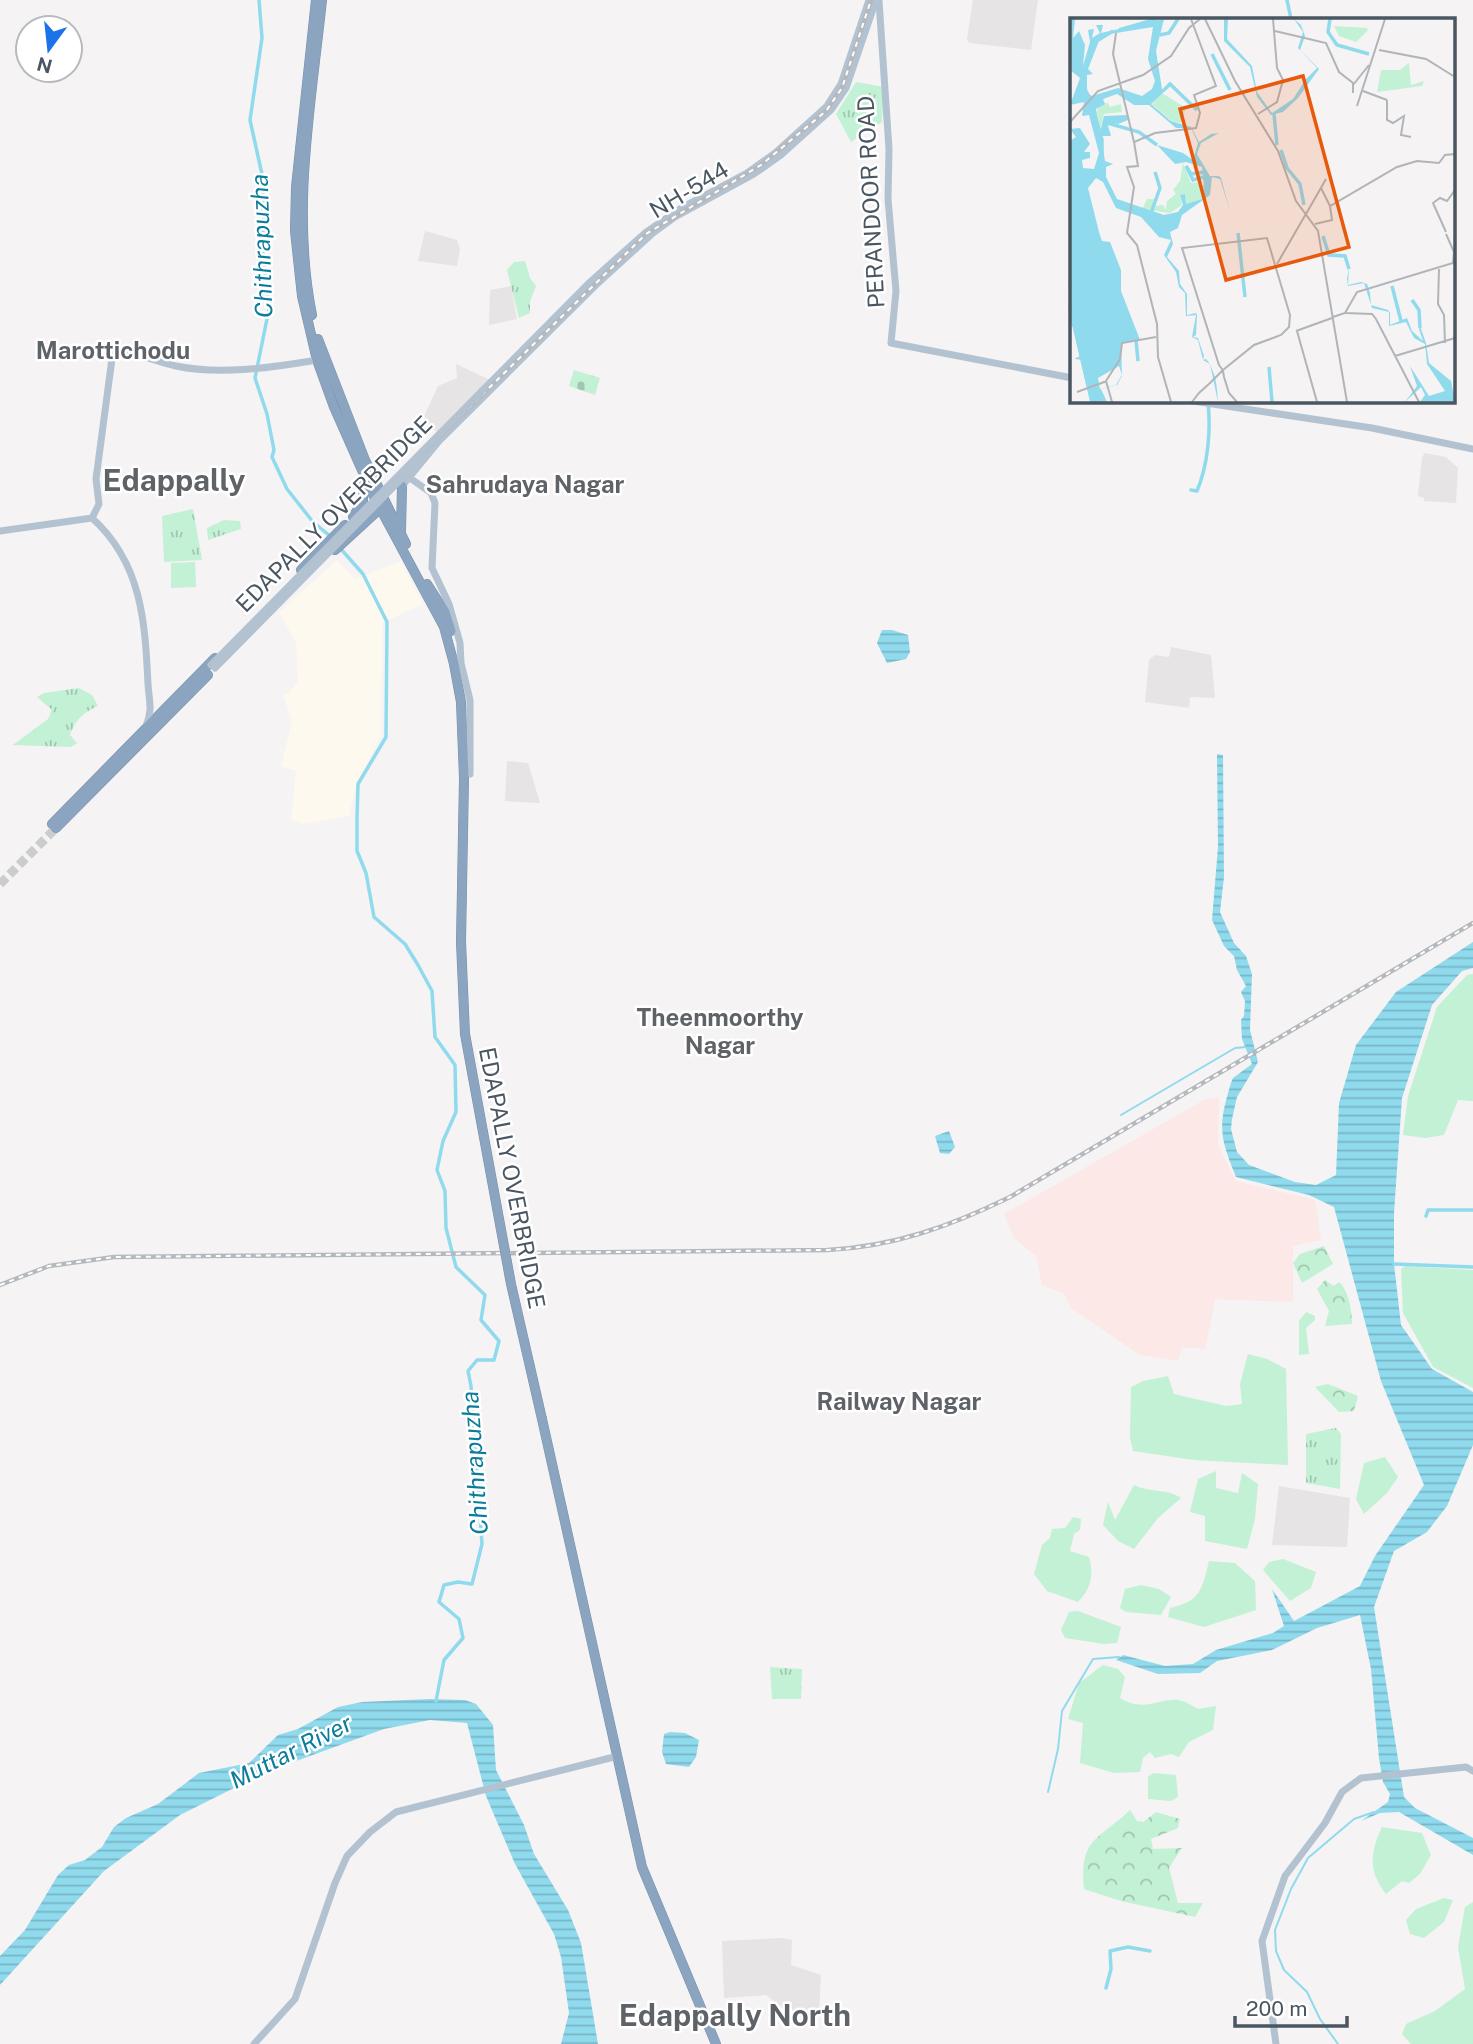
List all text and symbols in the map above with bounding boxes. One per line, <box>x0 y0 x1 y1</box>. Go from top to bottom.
north arrow <box>14 14 84 84</box>
inset map <box>1070 18 1456 402</box>
text: N <box>35 53 55 78</box>
street label: PERANDOOR ROAD <box>851 95 890 309</box>
street label: NH-544 <box>644 156 733 224</box>
water label: Chithrapuzha <box>244 174 278 319</box>
district label: Marottichodu <box>36 336 190 364</box>
street label: EDAPALLY OVERBRIDGE <box>230 410 437 617</box>
district label: Edappally <box>103 462 246 498</box>
district label: Sahrudaya Nagar <box>426 470 625 498</box>
district label: Theenmoorthy Nagar <box>636 1003 804 1059</box>
street label: EDAPALLY OVERBRIDGE <box>474 1045 551 1311</box>
district label: Railway Nagar <box>817 1387 981 1415</box>
water label: Chithrapuzha <box>455 1390 493 1536</box>
water label: Muttar River <box>225 1708 357 1794</box>
scale bar <box>1235 1984 1347 2028</box>
text: 200 m <box>1246 1996 1307 2021</box>
district label: Edappally North <box>619 1997 851 2033</box>

